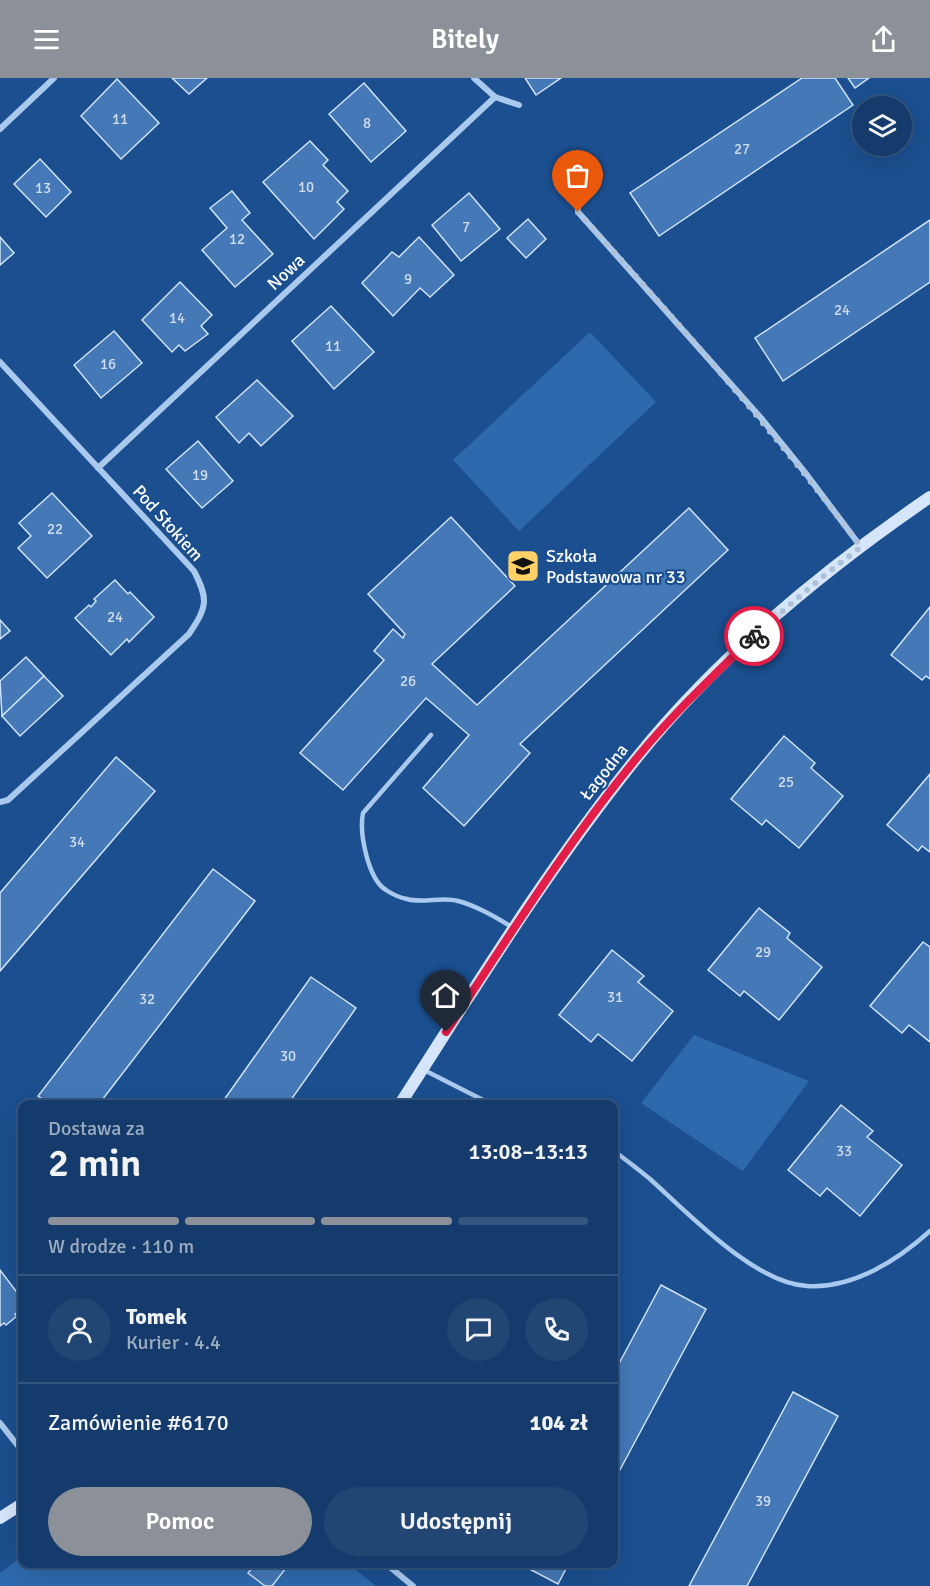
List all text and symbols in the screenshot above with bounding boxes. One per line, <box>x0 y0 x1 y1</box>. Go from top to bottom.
icon: menu <box>30 23 63 56</box>
text: Bitely <box>431 23 499 56</box>
icon: share <box>867 23 900 56</box>
map controls <box>852 96 912 156</box>
button: layers <box>852 96 912 156</box>
house number: 11 <box>112 110 128 128</box>
house number: 8 <box>363 114 371 132</box>
house number: 27 <box>734 140 750 158</box>
pin <box>552 150 603 212</box>
icon: bag <box>561 159 594 192</box>
house number: 10 <box>298 178 314 196</box>
house number: 13 <box>35 179 51 197</box>
house number: 7 <box>462 218 470 236</box>
house number: 12 <box>229 230 245 248</box>
street label: Nowa <box>263 249 309 295</box>
house number: 9 <box>404 270 412 288</box>
house number: 24 <box>834 301 850 319</box>
house number: 14 <box>169 309 185 327</box>
house number: 11 <box>325 337 341 355</box>
house number: 16 <box>100 355 116 373</box>
house number: 19 <box>192 466 208 484</box>
street label: Pod Stokiem <box>128 480 208 566</box>
house number: 22 <box>47 520 63 538</box>
place label: Szkoła Podstawowa nr 33 <box>546 545 685 588</box>
school or university icon: Szkoła Podstawowa nr 33 <box>505 548 541 584</box>
courier <box>724 606 784 666</box>
house number: 24 <box>107 608 123 626</box>
icon: bike <box>738 620 771 653</box>
house number: 26 <box>400 672 416 690</box>
street label: Łagodna <box>575 739 633 805</box>
house number: 25 <box>778 773 794 791</box>
house number: 34 <box>69 833 85 851</box>
house number: 29 <box>755 943 771 961</box>
pin <box>420 970 471 1032</box>
icon: home <box>429 979 462 1012</box>
house number: 31 <box>607 988 623 1006</box>
house number: 32 <box>139 990 155 1008</box>
house number: 30 <box>280 1047 296 1065</box>
text: Dostawa za <box>48 1116 145 1141</box>
text: 13:08–13:13 <box>469 1138 588 1165</box>
text: 2 min <box>48 1139 141 1187</box>
house number: 33 <box>836 1142 852 1160</box>
text: W drodze · 110 m <box>48 1234 194 1259</box>
button: person <box>48 1298 111 1361</box>
button: chat <box>447 1298 510 1361</box>
button: phone <box>525 1298 588 1361</box>
text: Tomek <box>126 1303 187 1330</box>
text: Kurier · 4.4 <box>126 1330 221 1355</box>
text: Zamówienie #6170 <box>48 1409 229 1436</box>
text: 104 zł <box>530 1409 588 1436</box>
button: Pomoc <box>48 1487 312 1556</box>
button: Udostępnij <box>324 1487 588 1556</box>
house number: 39 <box>755 1492 771 1510</box>

